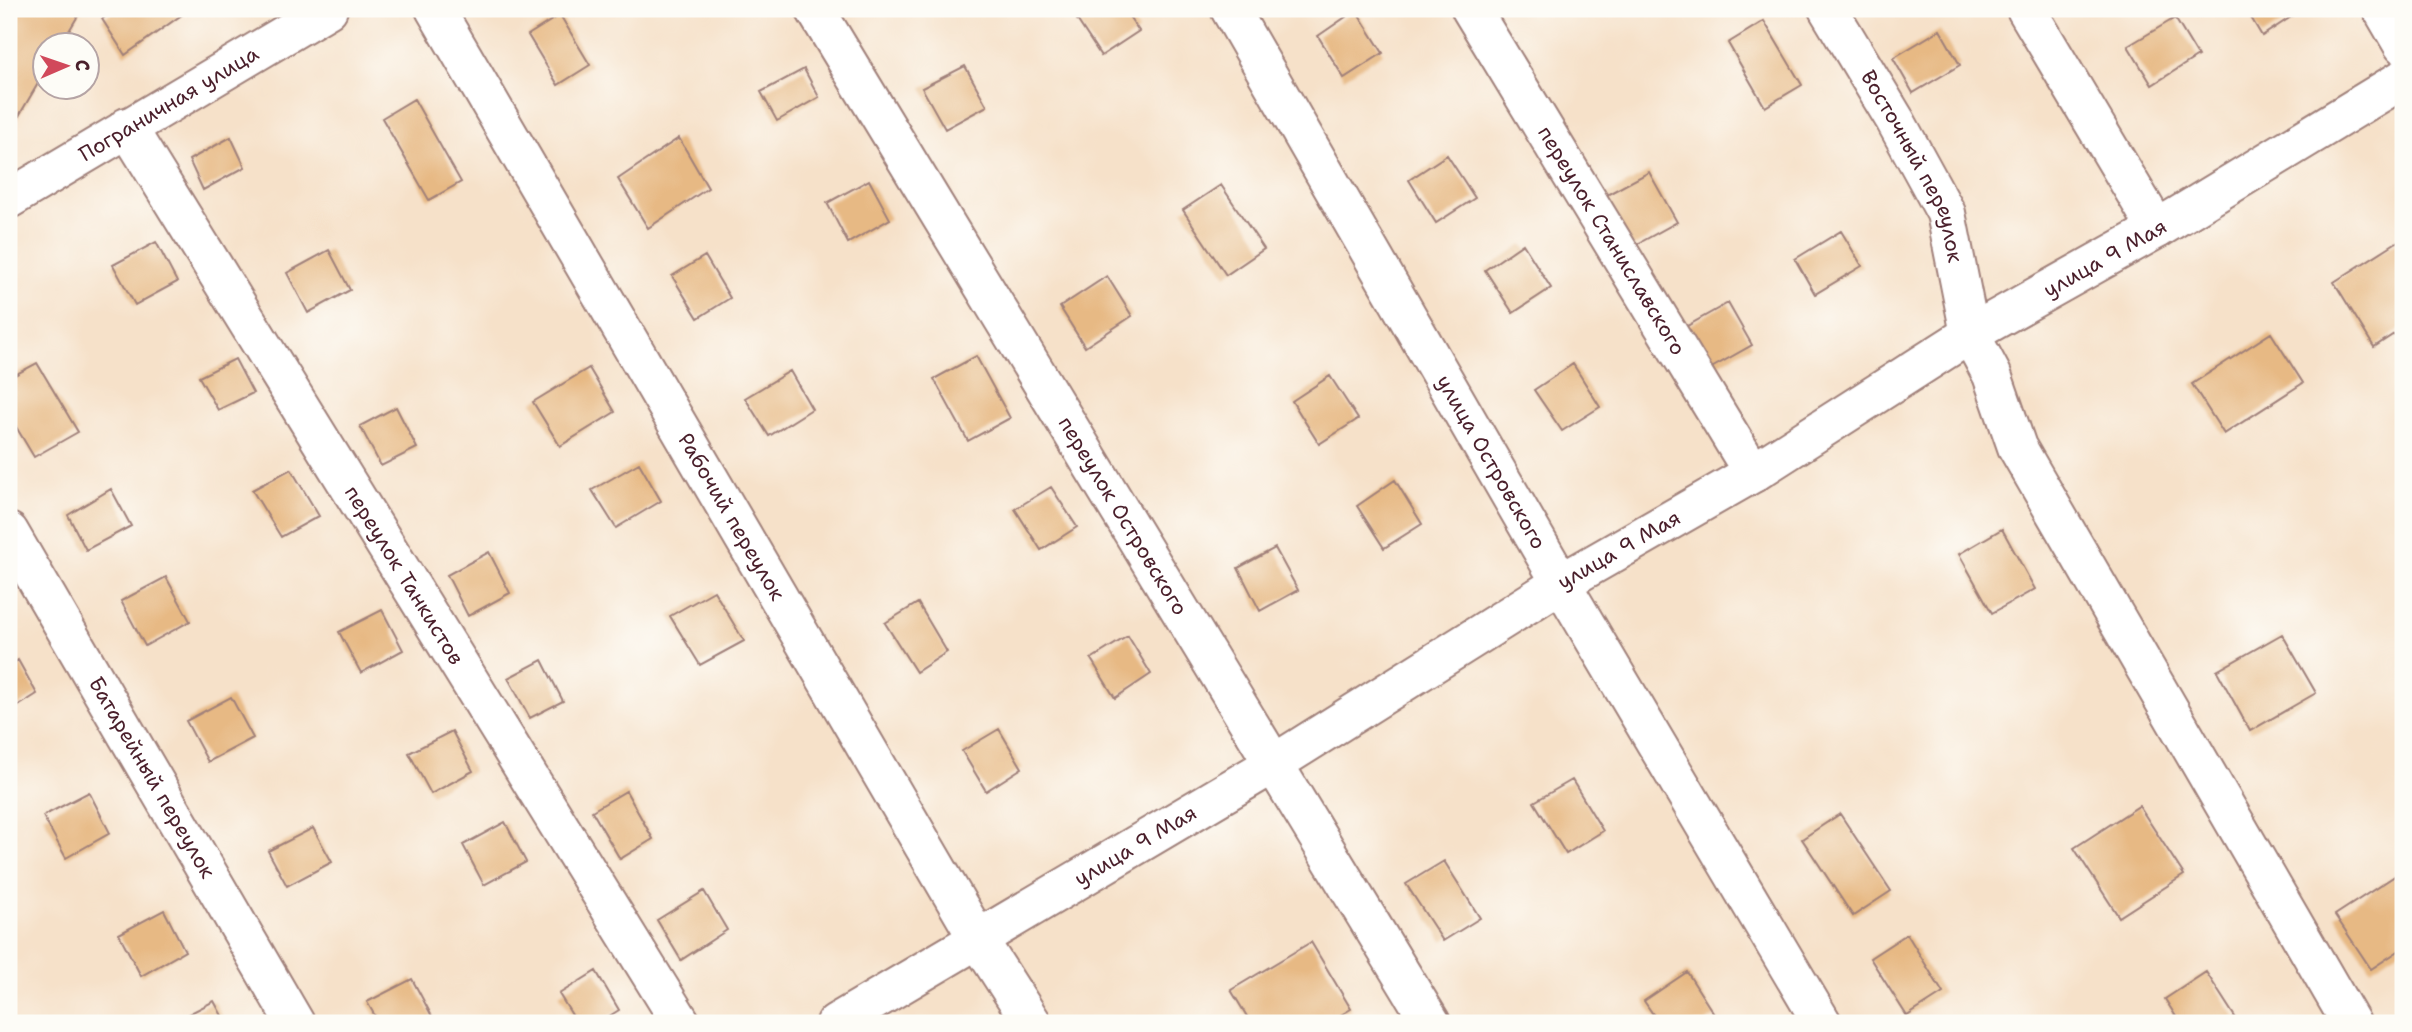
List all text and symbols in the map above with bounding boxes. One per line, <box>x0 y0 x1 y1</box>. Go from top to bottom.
north arrow <box>32 32 102 102</box>
street label: Пограничная улица <box>74 39 264 168</box>
text: С <box>70 59 95 72</box>
street label: Восточный переулок <box>1854 65 1970 265</box>
street label: переулок Станиславского <box>1531 121 1692 360</box>
street label: улица 9 Мая <box>2038 212 2172 304</box>
street label: улица Островского <box>1430 370 1553 554</box>
street label: переулок Островского <box>1052 411 1194 621</box>
street label: Рабочий переулок <box>672 428 791 606</box>
street label: переулок Танкистов <box>338 480 470 670</box>
street label: улица 9 Мая <box>1552 503 1686 596</box>
street label: Батарейный переулок <box>82 671 222 883</box>
street label: улица 9 Мая <box>1069 799 1202 893</box>

